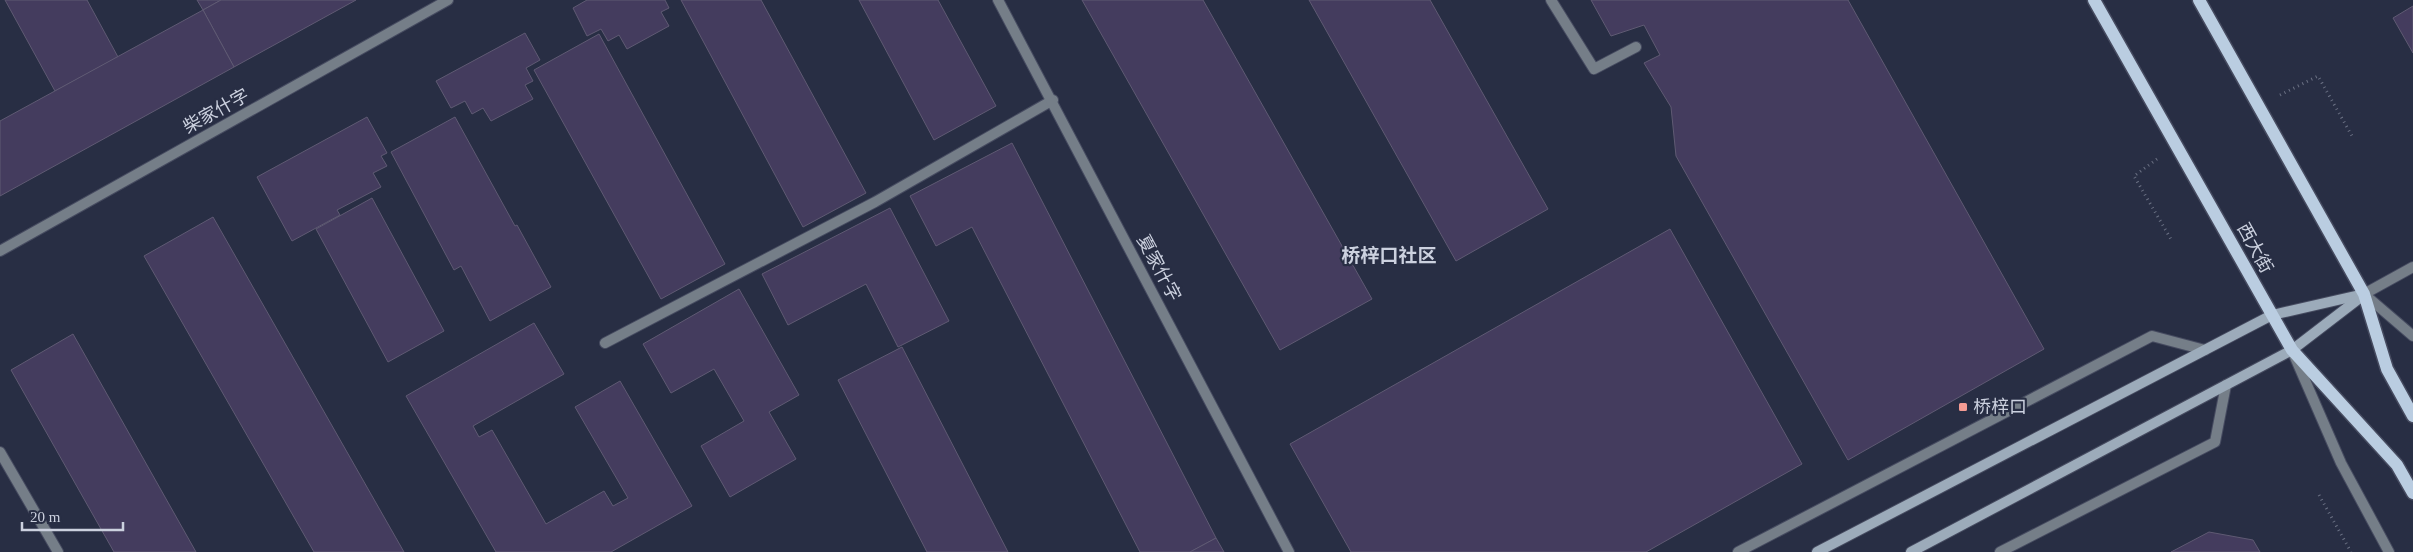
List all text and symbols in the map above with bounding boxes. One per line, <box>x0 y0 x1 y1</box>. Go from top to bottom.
street label: 柴家什字 <box>180 85 252 137</box>
street label: 西大街 <box>2233 220 2277 276</box>
street label: 夏家什字 <box>1133 232 1185 304</box>
district label: 桥梓口社区 <box>1341 245 1437 266</box>
place label: 桥梓口 <box>1973 397 2027 417</box>
marker: 桥梓口 <box>1957 401 1969 413</box>
scale bar <box>22 500 124 532</box>
text: 20 m <box>30 509 61 525</box>

